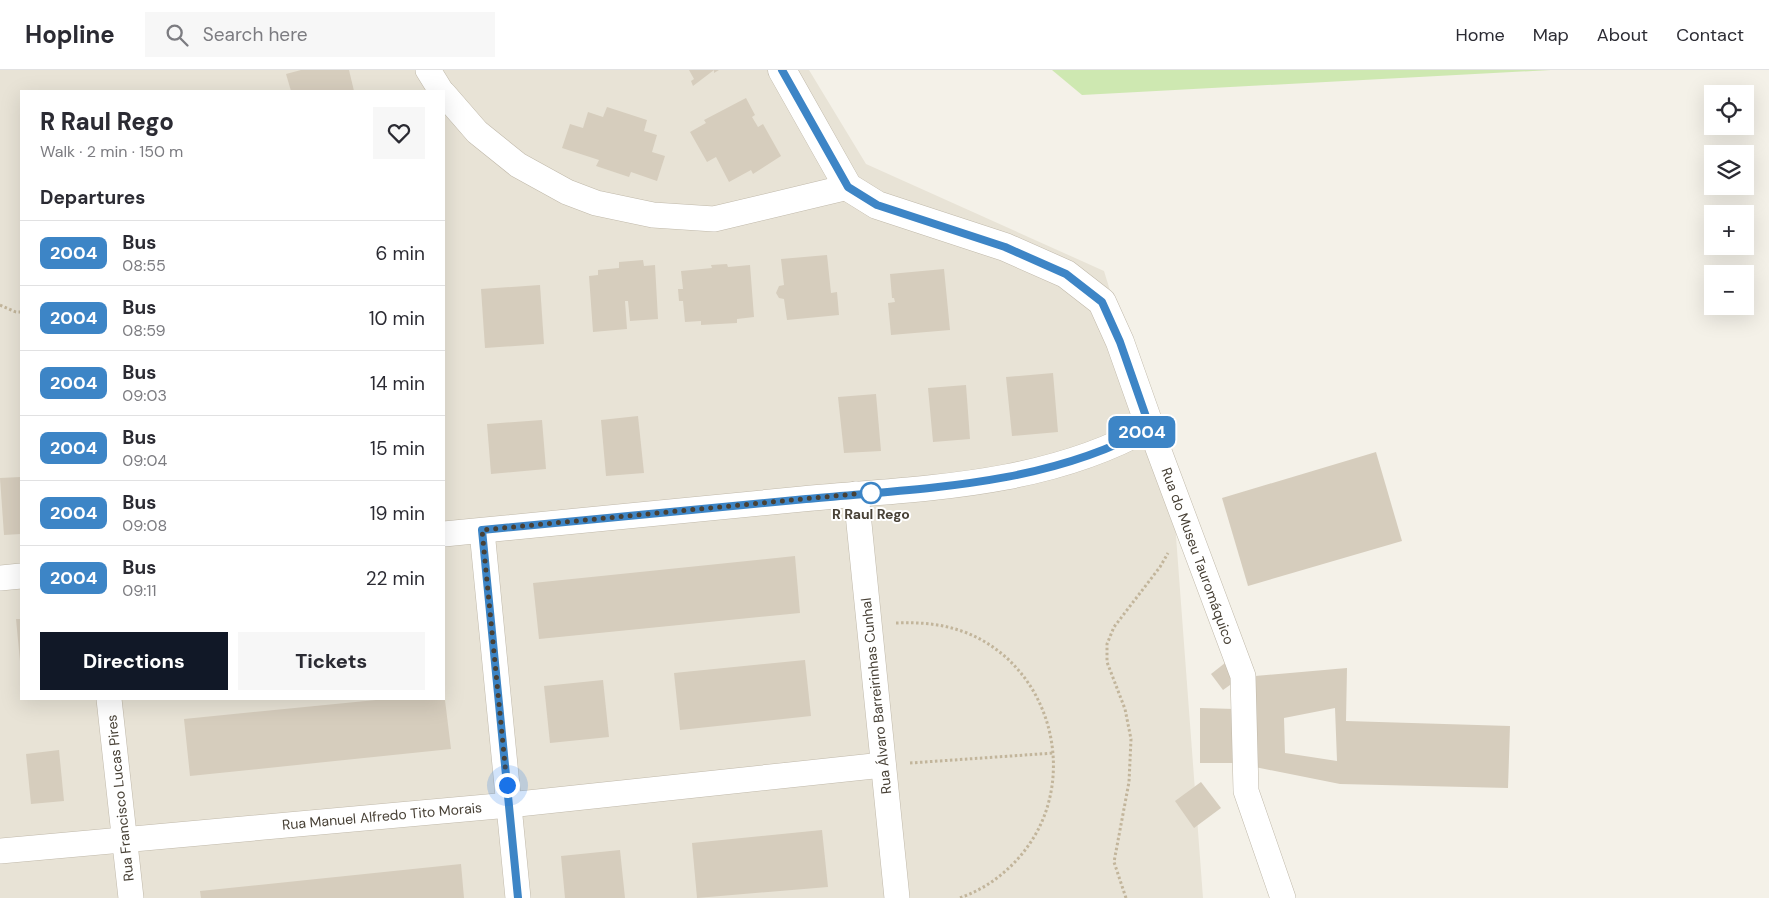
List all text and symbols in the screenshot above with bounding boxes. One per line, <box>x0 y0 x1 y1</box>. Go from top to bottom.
search box <box>145 12 495 57</box>
text: Hopline <box>25 19 115 50</box>
icon: search <box>163 21 191 49</box>
text: Search here <box>203 22 308 47</box>
text: Home <box>1455 23 1505 47</box>
text: Map <box>1533 23 1569 47</box>
text: About <box>1597 23 1648 47</box>
text: Contact <box>1676 23 1744 47</box>
map controls <box>1704 85 1754 315</box>
button: locate <box>1704 85 1754 135</box>
text: R Raul Rego <box>40 106 174 137</box>
button: heart <box>373 107 425 159</box>
text: Walk · 2 min · 150 m <box>40 141 183 162</box>
button: layers <box>1704 145 1754 195</box>
text: Departures <box>40 185 145 210</box>
button: + <box>1704 205 1754 255</box>
text: Bus <box>122 230 156 255</box>
text: 2004 <box>50 241 97 265</box>
text: 6 min <box>376 241 425 266</box>
text: 08:55 <box>122 255 166 276</box>
button: − <box>1704 265 1754 315</box>
text: Bus <box>122 295 156 320</box>
text: 2004 <box>50 306 97 330</box>
text: 10 min <box>369 306 425 331</box>
text: 08:59 <box>122 320 166 341</box>
text: Bus <box>122 360 156 385</box>
text: 2004 <box>50 371 97 395</box>
text: 14 min <box>370 371 425 396</box>
text: 09:03 <box>122 385 167 406</box>
line badge: 2004 <box>1107 416 1177 448</box>
text: 2004 <box>1118 420 1166 444</box>
text: Bus <box>122 425 156 450</box>
text: 2004 <box>50 436 97 460</box>
text: 15 min <box>370 436 425 461</box>
text: 09:04 <box>122 450 167 471</box>
street label: Rua do Museu Tauromáquico <box>1158 465 1238 647</box>
marker: R Raul Rego <box>860 482 882 504</box>
text: Bus <box>122 490 156 515</box>
text: 2004 <box>50 501 97 525</box>
text: 19 min <box>370 501 425 526</box>
place label: R Raul Rego <box>832 505 910 523</box>
text: 09:08 <box>122 515 167 536</box>
text: Bus <box>122 555 156 580</box>
text: 2004 <box>50 566 97 590</box>
text: 22 min <box>366 566 425 591</box>
text: 09:11 <box>122 580 157 601</box>
street label: Rua Álvaro Barreirinhas Cunhal <box>857 597 895 795</box>
button: Directions <box>40 632 228 690</box>
button: Tickets <box>238 632 425 690</box>
street label: Rua Francisco Lucas Pires <box>102 714 138 882</box>
your location <box>495 773 520 798</box>
street label: Rua Manuel Alfredo Tito Morais <box>281 798 483 834</box>

